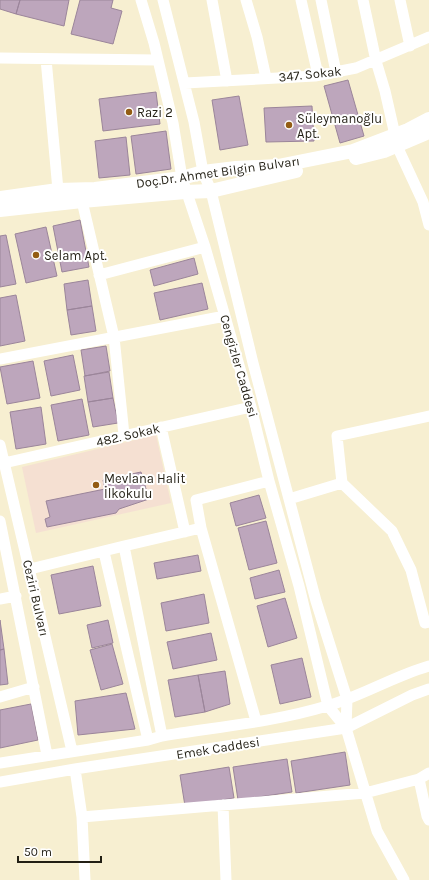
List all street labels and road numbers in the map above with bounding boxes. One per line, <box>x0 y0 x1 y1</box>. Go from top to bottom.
street label: 347. Sokak <box>278 63 342 85</box>
street label: Doç.Dr. Ahmet Bilgin Bulvarı <box>135 153 301 191</box>
street label: Cengizler Caddesi <box>217 313 261 419</box>
street label: 482. Sokak <box>95 420 161 450</box>
street label: Ceziri Bulvarı <box>20 558 52 638</box>
street label: Emek Caddesi <box>175 734 261 762</box>

